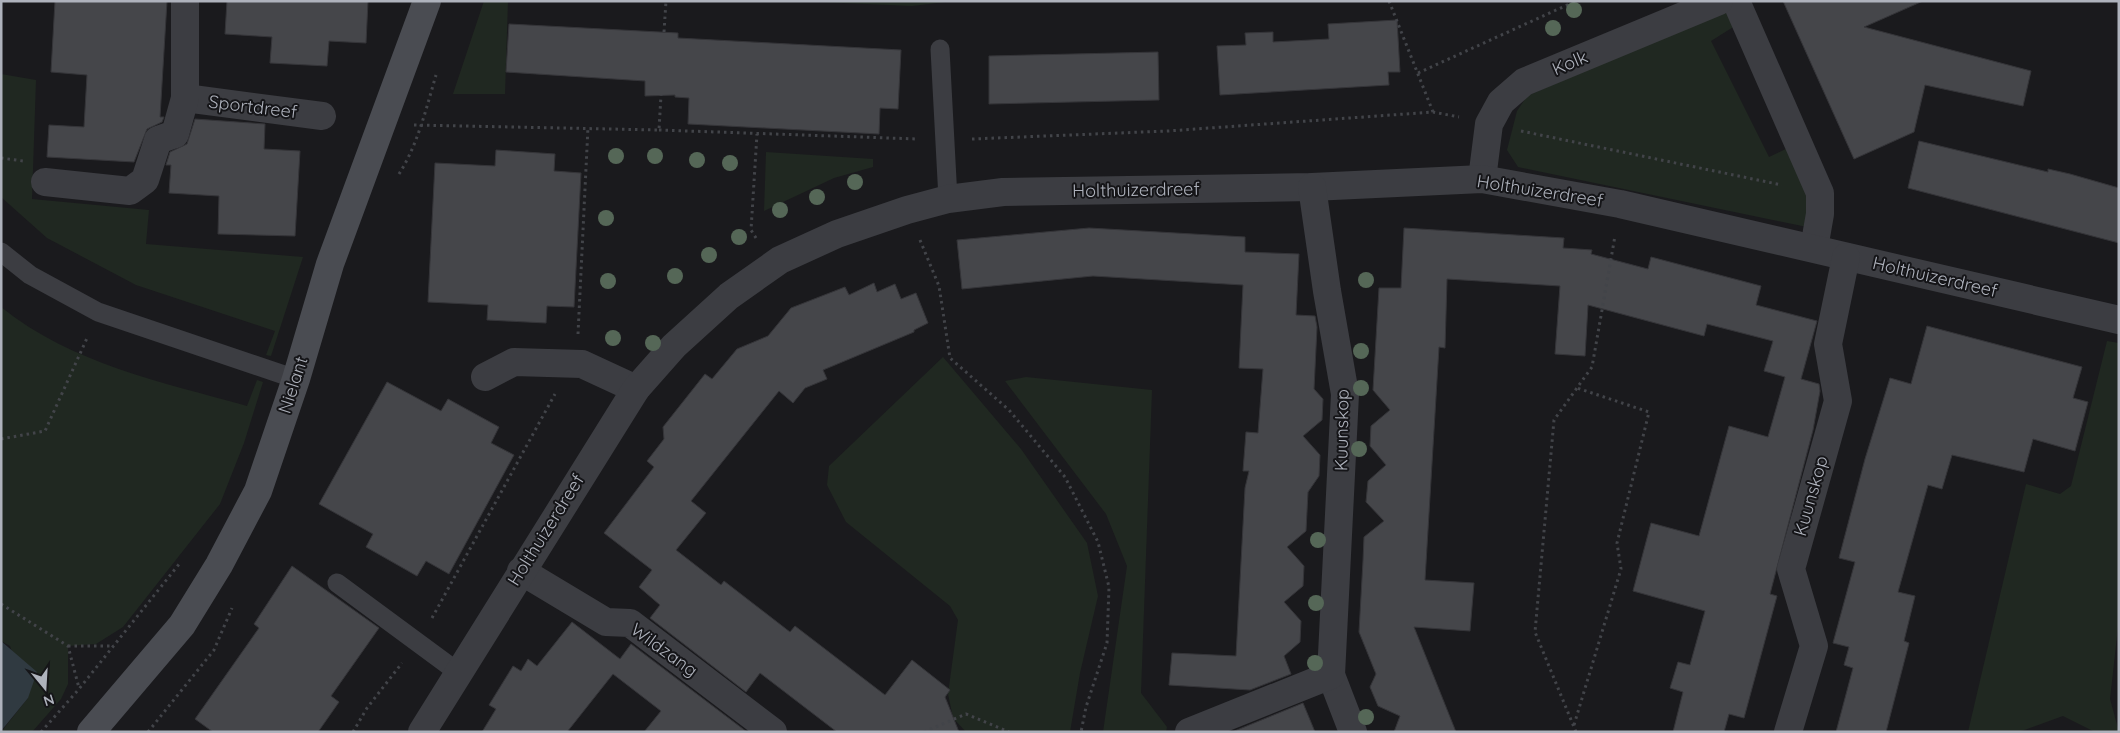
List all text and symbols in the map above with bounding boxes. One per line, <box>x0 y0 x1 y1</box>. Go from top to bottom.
street label: Kolk <box>1549 45 1591 80</box>
street label: Sportdreef <box>207 90 299 123</box>
street label: Holthuizerdreef <box>1475 169 1605 212</box>
street label: Holthuizerdreef <box>1072 177 1201 202</box>
street label: Holthuizerdreef <box>1870 251 2000 302</box>
street label: Nielant <box>273 353 313 416</box>
street label: Kuunskop <box>1329 389 1354 471</box>
street label: Kuunskop <box>1788 453 1833 539</box>
street label: Holthuizerdreef <box>502 469 589 590</box>
street label: Wildzang <box>626 618 702 682</box>
north arrow <box>20 663 70 713</box>
text: N <box>41 690 57 711</box>

